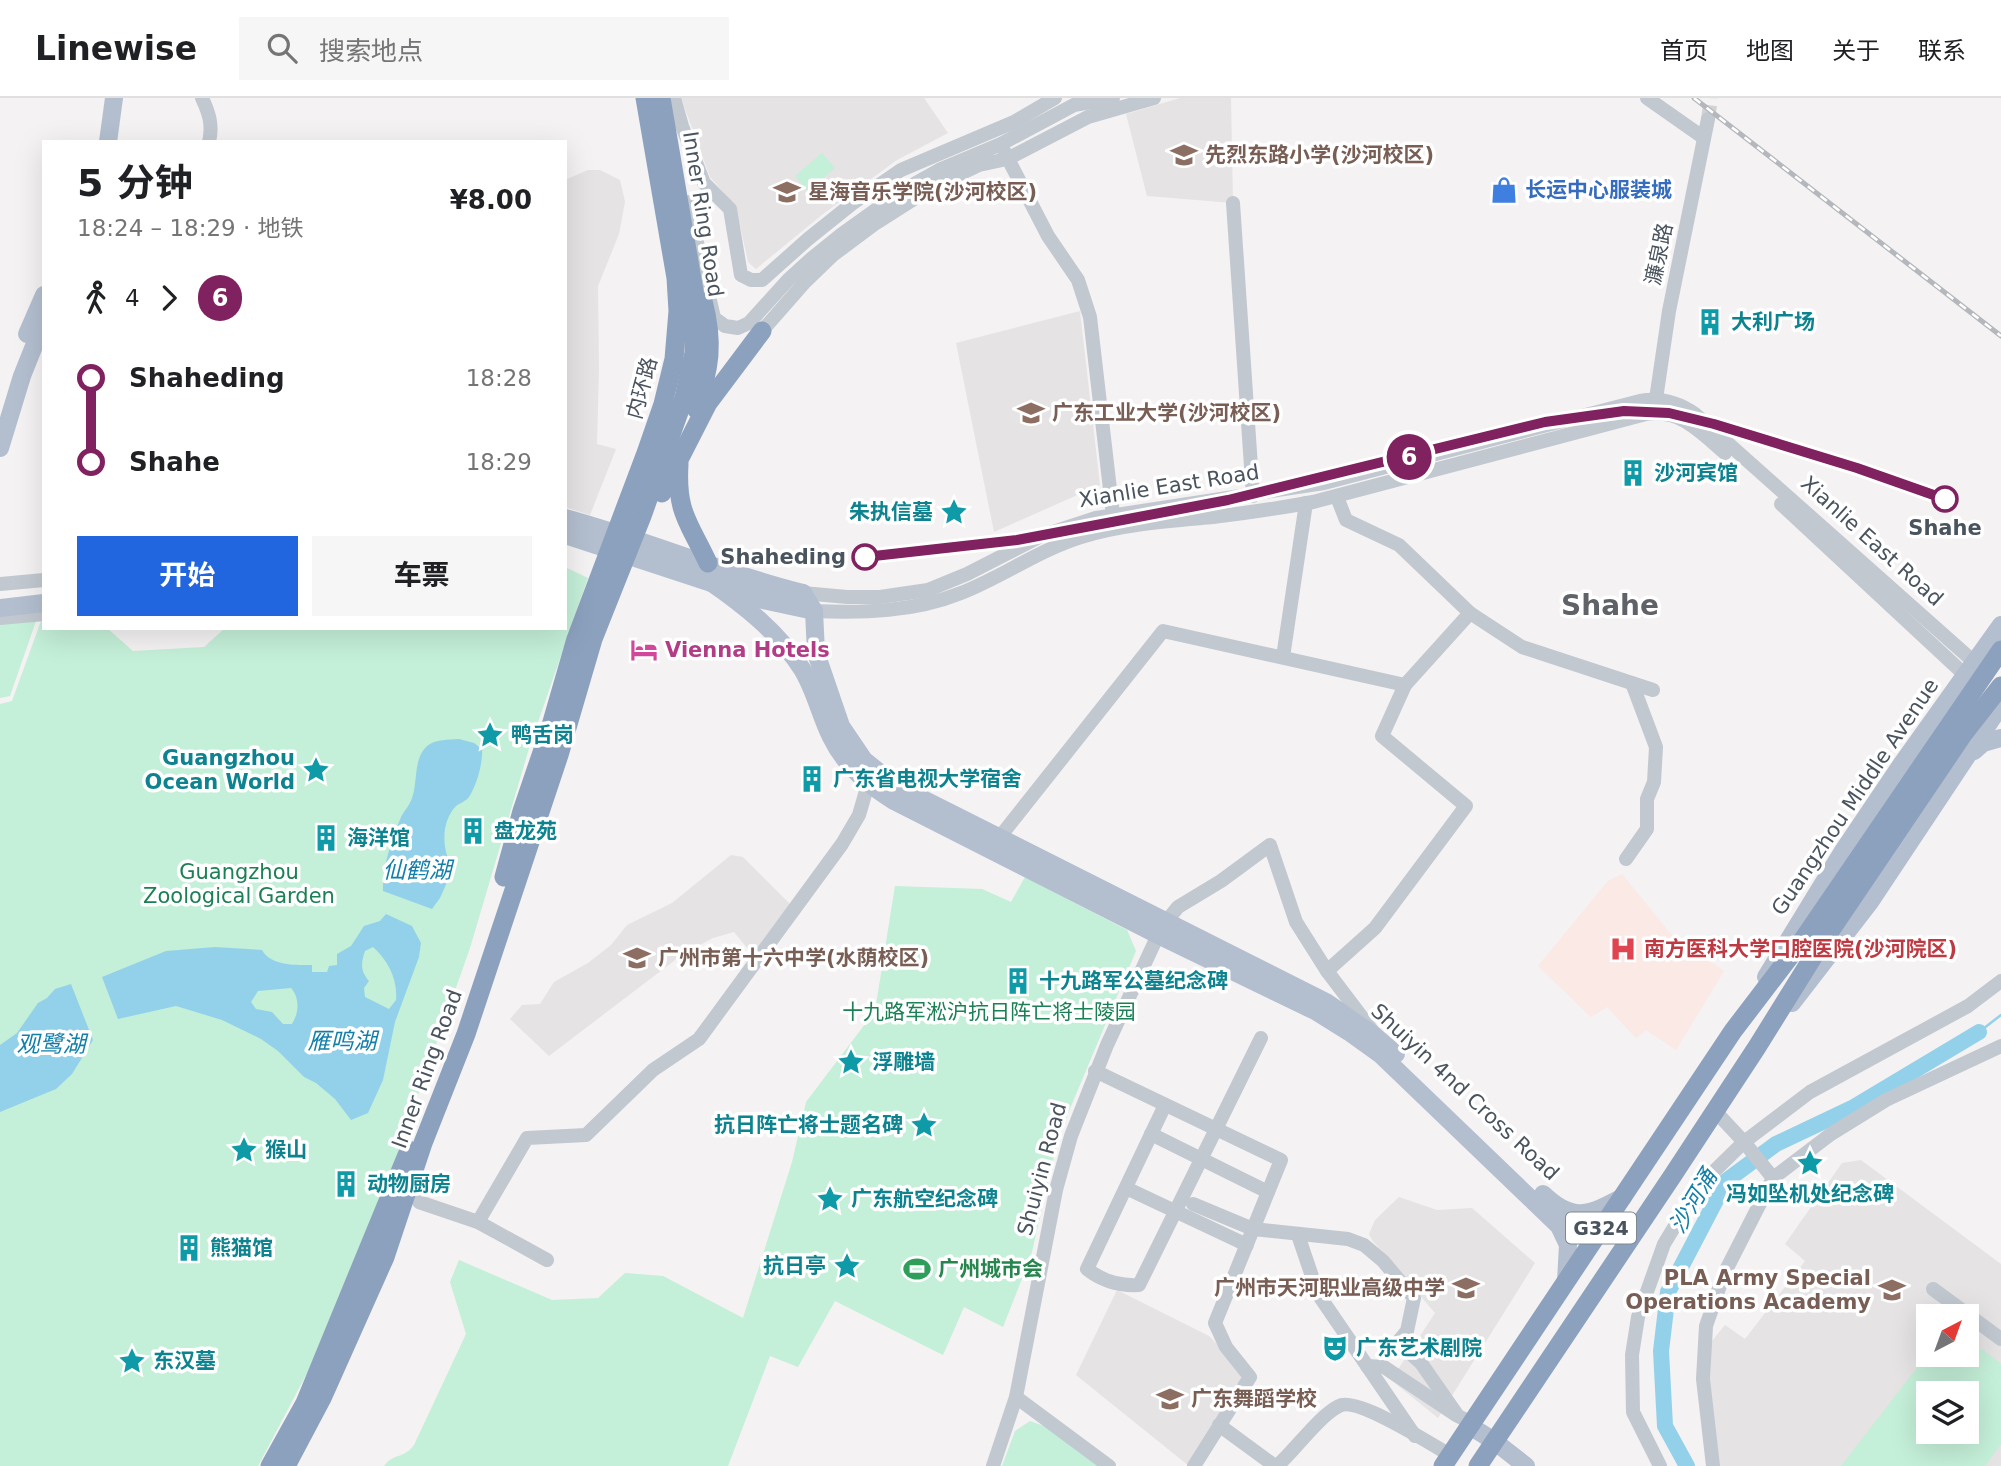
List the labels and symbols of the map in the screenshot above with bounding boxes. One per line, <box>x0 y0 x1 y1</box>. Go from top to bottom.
street label: Inner Ring Road <box>678 129 728 299</box>
school or university icon: 先烈东路小学(沙河校区) <box>1169 140 1199 170</box>
place label: 先烈东路小学(沙河校区) <box>1205 143 1434 167</box>
shop icon: 长运中心服装城 <box>1489 175 1519 205</box>
school or university icon: 星海音乐学院(沙河校区) <box>772 177 802 207</box>
place label: 长运中心服装城 <box>1525 178 1672 202</box>
place label: 星海音乐学院(沙河校区) <box>808 180 1037 204</box>
street label: 濂泉路 <box>1641 221 1677 287</box>
building icon: 大利广场 <box>1695 307 1725 337</box>
place label: 大利广场 <box>1731 310 1815 334</box>
street label: 内环路 <box>622 354 662 422</box>
school or university icon: 广东工业大学(沙河校区) <box>1016 398 1046 428</box>
place label: 广东工业大学(沙河校区) <box>1052 401 1281 425</box>
line badge: 6 <box>1386 434 1432 480</box>
building icon: 沙河宾馆 <box>1618 458 1648 488</box>
street label: Xianlie East Road <box>1077 460 1261 512</box>
place label: 沙河宾馆 <box>1654 461 1738 485</box>
street label: Xianlie East Road <box>1796 471 1948 611</box>
marker: Shahe <box>1932 486 1958 512</box>
place icon: 朱执信墓 <box>939 497 969 527</box>
place label: 朱执信墓 <box>849 500 933 524</box>
place label: Shahe <box>1908 516 1982 540</box>
marker: Shaheding <box>852 544 878 570</box>
place label: Shaheding <box>720 545 846 569</box>
district label: Shahe <box>1561 589 1659 622</box>
hotel icon: Vienna Hotels <box>629 635 659 665</box>
place label: Vienna Hotels <box>665 638 830 662</box>
street label: Guangzhou Middle Avenue <box>1767 674 1943 920</box>
place icon: 鸭舌岗 <box>475 720 505 750</box>
place label: 鸭舌岗 <box>511 723 574 747</box>
place label: Guangzhou Ocean World <box>145 746 295 794</box>
place icon: Guangzhou Ocean World <box>301 755 331 785</box>
building icon: 广东省电视大学宿舍 <box>797 764 827 794</box>
place label: 广东省电视大学宿舍 <box>833 767 1022 791</box>
building icon: 盘龙苑 <box>458 816 488 846</box>
place label: 盘龙苑 <box>494 819 557 843</box>
building icon: 海洋馆 <box>311 823 341 853</box>
place label: 海洋馆 <box>347 826 410 850</box>
water label: 仙鹤湖 <box>383 857 455 883</box>
park label: Guangzhou Zoological Garden <box>143 860 335 908</box>
hospital icon: 南方医科大学口腔医院(沙河院区) <box>1608 934 1638 964</box>
place label: 南方医科大学口腔医院(沙河院区) <box>1644 937 1957 961</box>
school or university icon: 广州市第十六中学(水荫校区) <box>622 943 652 973</box>
place label: 广州市第十六中学(水荫校区) <box>658 946 929 970</box>
building icon: 十九路军公墓纪念碑 <box>1003 966 1033 996</box>
place label: 十九路军公墓纪念碑 <box>1039 969 1228 993</box>
street label: Inner Ring Road <box>387 986 467 1152</box>
street label: Shuiyin 4nd Cross Road <box>1366 999 1564 1185</box>
park label: 十九路军淞沪抗日阵亡将士陵园 <box>842 1000 1136 1024</box>
water label: 雁鸣湖 <box>308 1028 380 1054</box>
water label: 观鹭湖 <box>17 1031 89 1057</box>
place icon: 浮雕墙 <box>836 1047 866 1077</box>
place label: 浮雕墙 <box>872 1050 935 1074</box>
street label: Shuiyin Road <box>1013 1100 1071 1238</box>
place icon: 抗日阵亡将士题名碑 <box>909 1110 939 1140</box>
place label: 抗日阵亡将士题名碑 <box>714 1113 903 1137</box>
place icon: 猴山 <box>229 1135 259 1165</box>
place label: 猴山 <box>265 1138 307 1162</box>
place icon: 冯如坠机处纪念碑 <box>1795 1148 1825 1178</box>
water label: 沙河涌 <box>1664 1162 1723 1237</box>
building icon: 动物厨房 <box>331 1169 361 1199</box>
place label: 动物厨房 <box>367 1172 451 1196</box>
place label: 冯如坠机处纪念碑 <box>1726 1182 1894 1206</box>
place icon: 广东航空纪念碑 <box>815 1184 845 1214</box>
place label: 广东航空纪念碑 <box>851 1187 998 1211</box>
road number: G324 <box>1566 1212 1636 1244</box>
building icon: 熊猫馆 <box>174 1233 204 1263</box>
place label: 熊猫馆 <box>210 1236 273 1260</box>
place icon: 抗日亭 <box>832 1251 862 1281</box>
place label: 抗日亭 <box>763 1254 826 1278</box>
sports icon: 广州城市会 <box>902 1254 932 1284</box>
place label: 广州城市会 <box>938 1257 1043 1281</box>
place label: PLA Army Special Operations Academy <box>1625 1266 1871 1314</box>
school or university icon: 广州市天河职业高级中学 <box>1451 1273 1481 1303</box>
school or university icon: PLA Army Special Operations Academy <box>1877 1275 1907 1305</box>
place label: 广州市天河职业高级中学 <box>1214 1276 1445 1300</box>
north arrow <box>1916 1304 1979 1367</box>
theatre icon: 广东艺术剧院 <box>1320 1333 1350 1363</box>
place label: 广东艺术剧院 <box>1356 1336 1482 1360</box>
place icon: 东汉墓 <box>117 1346 147 1376</box>
place label: 东汉墓 <box>153 1349 216 1373</box>
school or university icon: 广东舞蹈学校 <box>1155 1384 1185 1414</box>
place label: 广东舞蹈学校 <box>1191 1387 1317 1411</box>

